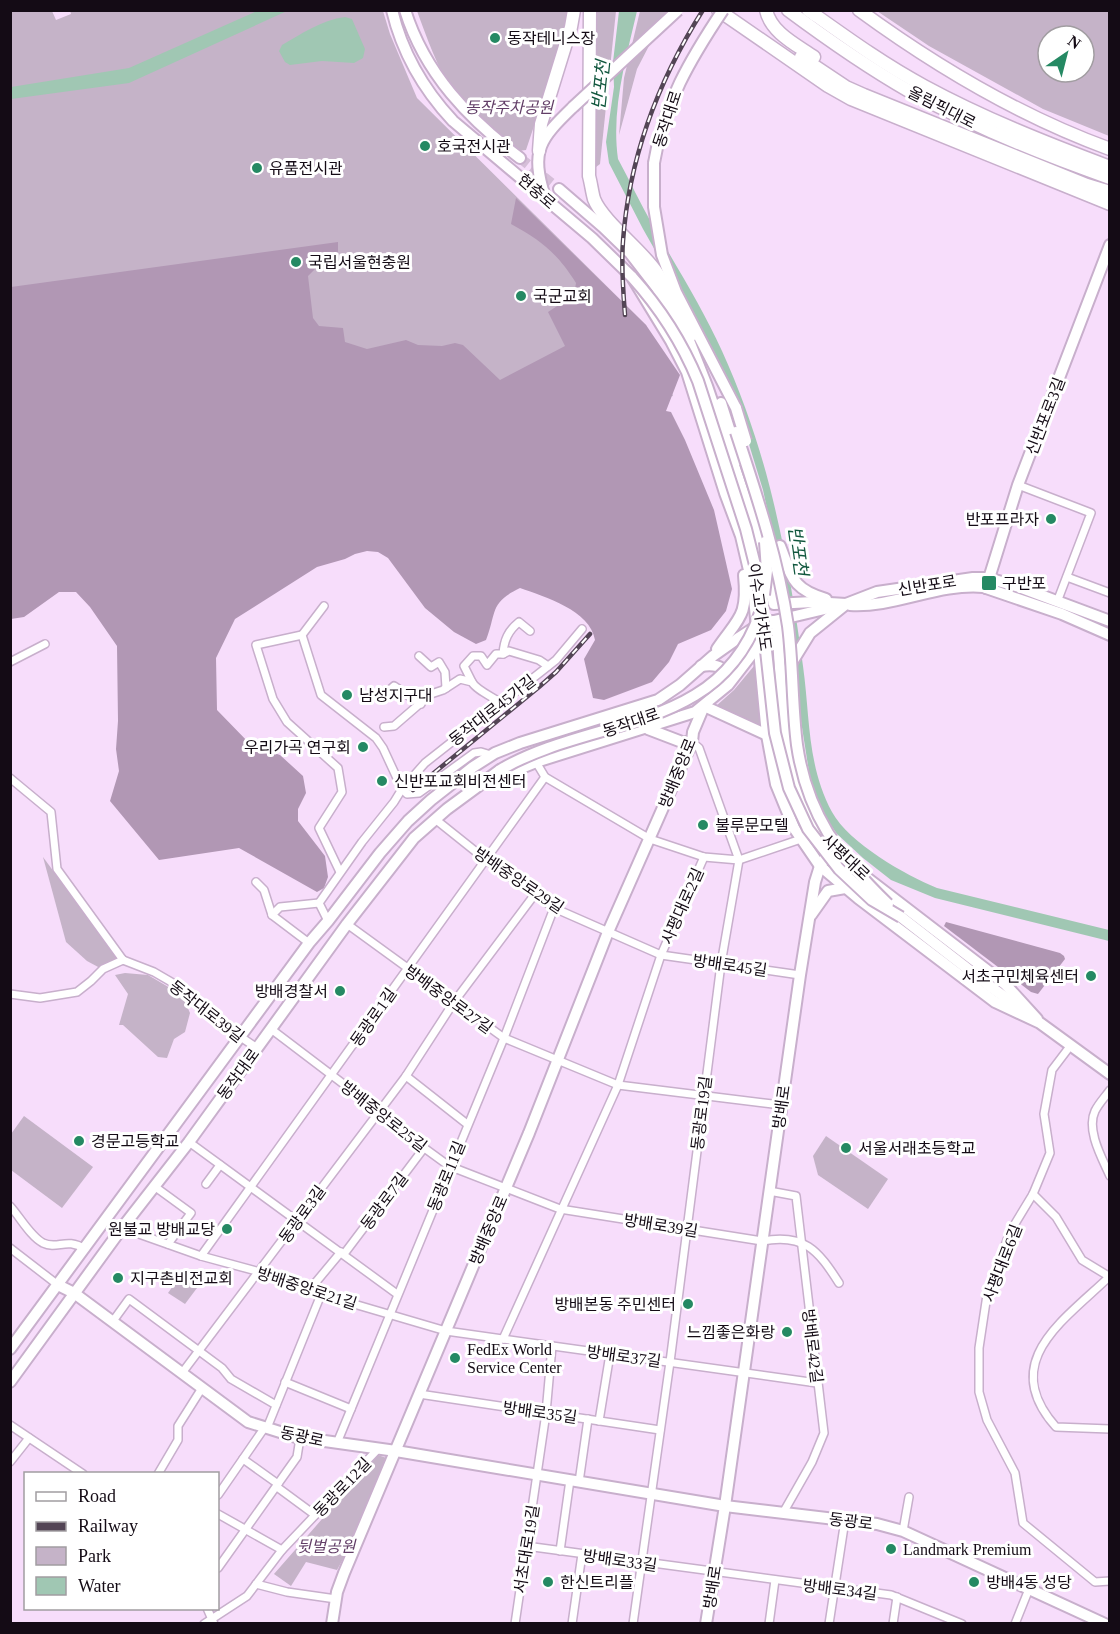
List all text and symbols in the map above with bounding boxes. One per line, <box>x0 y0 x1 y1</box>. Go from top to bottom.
north arrow <box>1036 24 1096 84</box>
place label: 동작테니스장 <box>507 30 596 47</box>
marker: 동작테니스장 <box>488 31 502 45</box>
text: N <box>1065 32 1084 53</box>
water label: 반포천 <box>588 57 614 111</box>
street label: 올림픽대로 <box>905 83 979 132</box>
street label: 동작대로 <box>650 88 685 150</box>
park label: 동작주차공원 <box>465 99 554 116</box>
place label: 호국전시관 <box>437 138 511 155</box>
marker: 호국전시관 <box>418 139 432 153</box>
place label: 유품전시관 <box>269 160 343 177</box>
marker: 유품전시관 <box>250 161 264 175</box>
street label: 현충로 <box>514 170 559 212</box>
place label: 국립서울현충원 <box>308 254 411 271</box>
marker: 국립서울현충원 <box>289 255 303 269</box>
place label: 국군교회 <box>533 288 592 305</box>
marker: 국군교회 <box>514 289 528 303</box>
street label: 신반포로3길 <box>1023 375 1068 457</box>
place label: 반포프라자 <box>965 511 1039 528</box>
marker: 반포프라자 <box>1044 512 1058 526</box>
water label: 반포천 <box>785 525 812 579</box>
street label: 이수고가차도 <box>745 562 774 652</box>
street label: 신반포로 <box>897 572 958 598</box>
marker: 구반포 <box>980 574 998 592</box>
place label: 구반포 <box>1002 575 1046 592</box>
street label: 동작대로45가길 <box>446 672 539 749</box>
place label: 남성지구대 <box>359 687 433 704</box>
marker: 남성지구대 <box>340 688 354 702</box>
street label: 동작대로 <box>601 705 662 740</box>
street label: 방배중앙로 <box>656 736 699 810</box>
place label: 우리가곡 연구회 <box>244 739 351 756</box>
marker: 우리가곡 연구회 <box>356 740 370 754</box>
place label: 신반포교회비전센터 <box>394 773 526 790</box>
marker: 신반포교회비전센터 <box>375 774 389 788</box>
place label: 불루문모텔 <box>715 817 789 834</box>
marker: 불루문모텔 <box>696 818 710 832</box>
street label: 사평대로 <box>818 831 873 884</box>
street label: 방배중앙로29길 <box>471 844 567 917</box>
street label: 사평대로2길 <box>658 865 707 947</box>
street label: 방배로45길 <box>692 952 768 979</box>
street label: 방배중앙로27길 <box>402 962 496 1037</box>
place label: 서초구민체육센터 <box>961 968 1079 985</box>
marker: 서초구민체육센터 <box>1084 969 1098 983</box>
street label: 동작대로39길 <box>166 977 247 1046</box>
place label: 방배경찰서 <box>254 983 328 1000</box>
marker: 방배경찰서 <box>333 984 347 998</box>
street label: 동광로1길 <box>347 985 400 1050</box>
street label: 동작대로 <box>214 1045 263 1103</box>
street label: 동광로19길 <box>688 1075 714 1151</box>
street label: 방배중앙로25길 <box>337 1078 430 1155</box>
street label: 방배로 <box>770 1084 793 1130</box>
place label: 경문고등학교 <box>91 1133 179 1150</box>
marker: 경문고등학교 <box>72 1134 86 1148</box>
street label: 동광로11길 <box>425 1139 468 1214</box>
place label: 서울서래초등학교 <box>858 1140 976 1157</box>
marker: 서울서래초등학교 <box>839 1141 853 1155</box>
street label: 동광로7길 <box>357 1169 411 1233</box>
street label: 동광로3길 <box>276 1182 329 1246</box>
street label: 방배중앙로 <box>466 1193 511 1267</box>
street label: 방배로39길 <box>623 1211 699 1240</box>
place label: 원불교 방배교당 <box>108 1221 215 1238</box>
marker: 원불교 방배교당 <box>220 1222 234 1236</box>
street label: 사평대로6길 <box>980 1222 1025 1304</box>
street label: 방배중앙로21길 <box>255 1264 359 1313</box>
place label: 지구촌비전교회 <box>130 1270 233 1287</box>
marker: 지구촌비전교회 <box>111 1271 125 1285</box>
place label: 방배본동 주민센터 <box>554 1296 676 1313</box>
marker: 방배본동 주민센터 <box>681 1297 695 1311</box>
street label: 방배로42길 <box>800 1308 826 1384</box>
place label: 느낌좋은화랑 <box>687 1324 775 1341</box>
marker: 느낌좋은화랑 <box>780 1325 794 1339</box>
place label: FedEx World Service Center <box>467 1341 562 1376</box>
street label: 방배로37길 <box>586 1343 662 1370</box>
marker: FedEx World Service Center <box>448 1351 462 1365</box>
street label: 방배로35길 <box>502 1399 578 1426</box>
street label: 동광로 <box>279 1424 326 1449</box>
street label: 동광로12길 <box>310 1455 374 1520</box>
legend <box>24 1472 219 1610</box>
text: Road <box>78 1486 116 1506</box>
street label: 서초대로19길 <box>511 1503 542 1595</box>
street label: 동광로 <box>828 1510 874 1533</box>
text: Railway <box>78 1516 138 1536</box>
park label: 뒷벌공원 <box>297 1538 357 1555</box>
place label: Landmark Premium <box>903 1541 1032 1558</box>
marker: Landmark Premium <box>884 1542 898 1556</box>
text: Park <box>78 1546 111 1566</box>
street label: 방배로33길 <box>582 1547 658 1574</box>
street label: 방배로 <box>701 1564 724 1610</box>
place label: 한신트리플 <box>560 1574 634 1591</box>
place label: 방배4동 성당 <box>986 1574 1072 1591</box>
marker: 한신트리플 <box>541 1575 555 1589</box>
marker: 방배4동 성당 <box>967 1575 981 1589</box>
text: Water <box>78 1576 121 1596</box>
street label: 방배로34길 <box>802 1576 878 1602</box>

